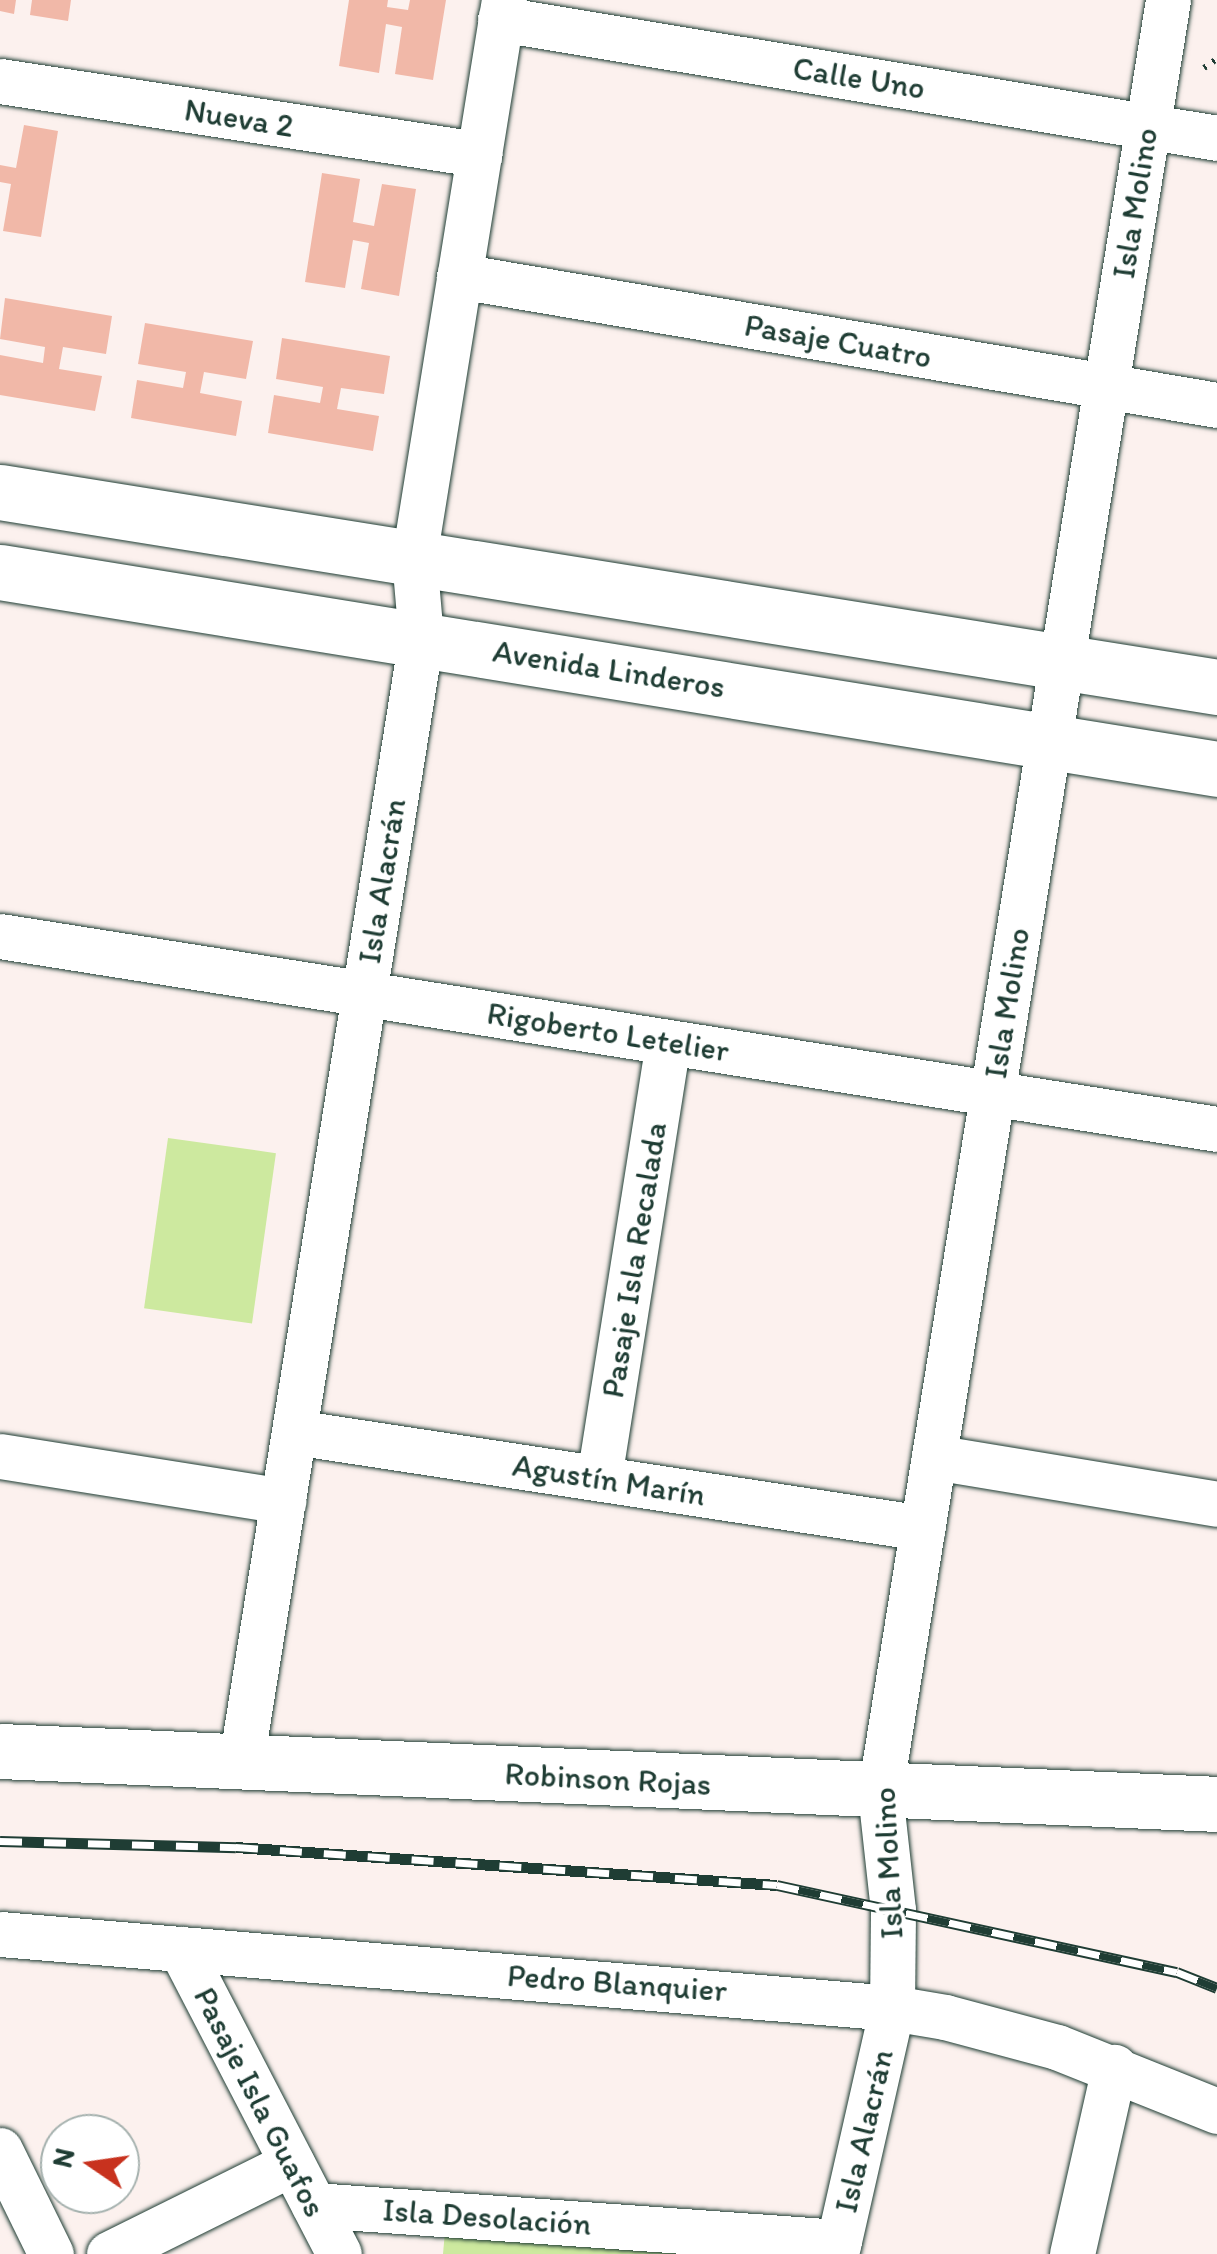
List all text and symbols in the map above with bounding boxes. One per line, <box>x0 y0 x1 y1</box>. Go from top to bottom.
street label: Calle Uno <box>790 49 928 107</box>
street label: Nueva 2 <box>182 90 296 146</box>
street label: Isla Molino <box>1104 125 1166 281</box>
street label: Pasaje Cuatro <box>742 306 934 376</box>
street label: Avenida Linderos <box>490 632 728 706</box>
street label: Isla Alacrán <box>350 795 414 967</box>
street label: Isla Molino <box>976 925 1038 1081</box>
street label: Rigoberto Letelier <box>484 994 732 1070</box>
street label: Pasaje Isla Recalada <box>593 1119 675 1401</box>
street label: Agustín Marín <box>510 1446 708 1514</box>
street label: Robinson Rojas <box>504 1754 712 1804</box>
street label: Isla Molino <box>865 1786 911 1940</box>
street label: Pedro Blanquier <box>506 1956 728 2010</box>
street label: Pasaje Isla Guafos <box>186 1981 334 2223</box>
street label: Isla Alacrán <box>826 2045 902 2217</box>
north arrow <box>40 2114 140 2214</box>
text: N <box>44 2145 81 2171</box>
street label: Isla Desolación <box>381 2191 593 2243</box>

